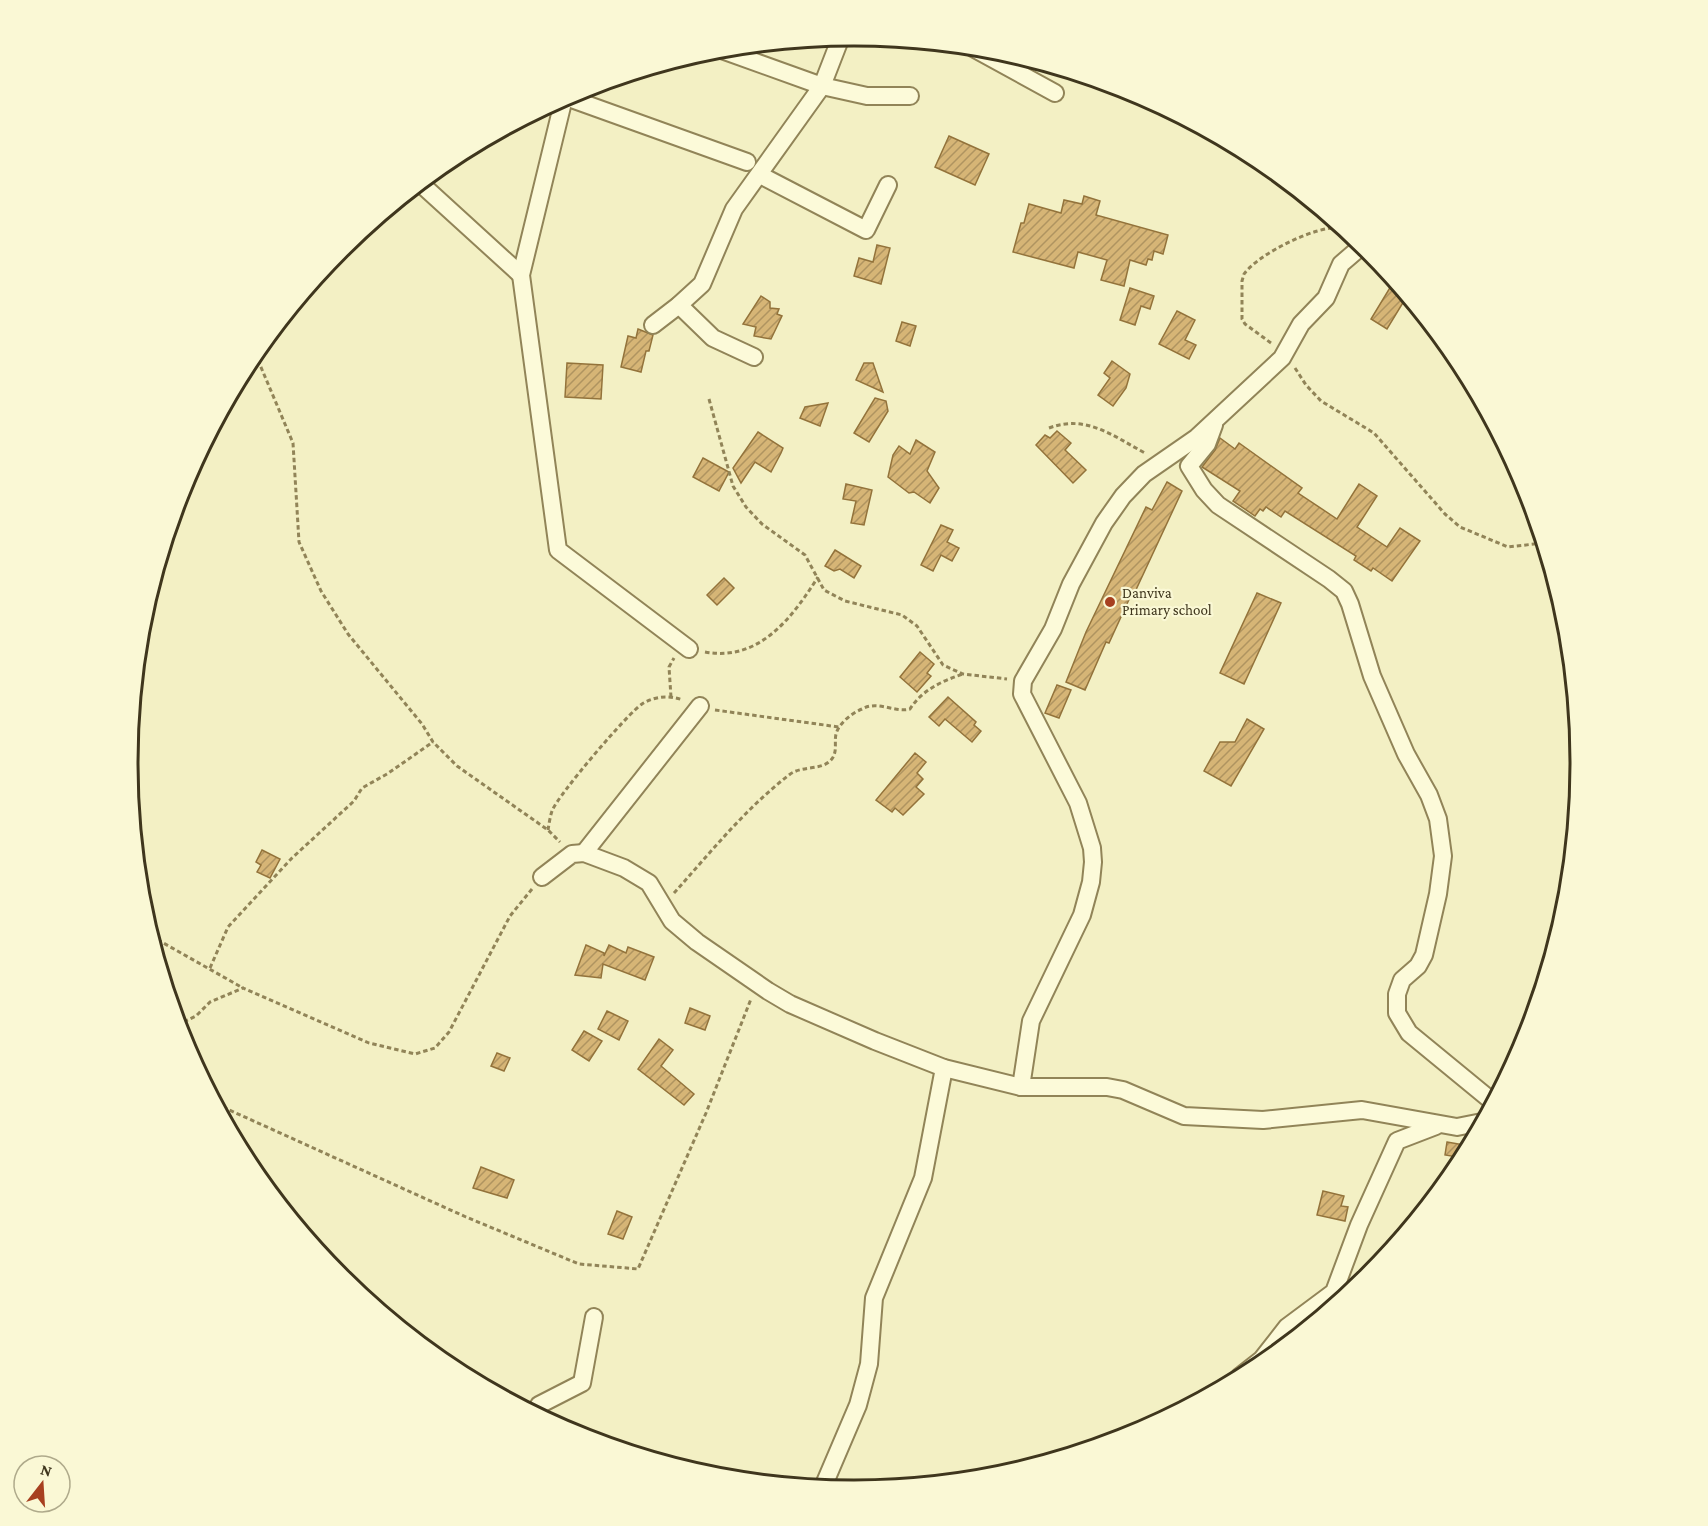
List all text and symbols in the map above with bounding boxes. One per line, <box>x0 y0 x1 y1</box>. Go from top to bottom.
place label: Danviva Primary school <box>1122 585 1212 619</box>
marker: Danviva Primary school <box>1103 595 1117 609</box>
north arrow <box>12 1454 72 1514</box>
text: N <box>39 1460 54 1480</box>

